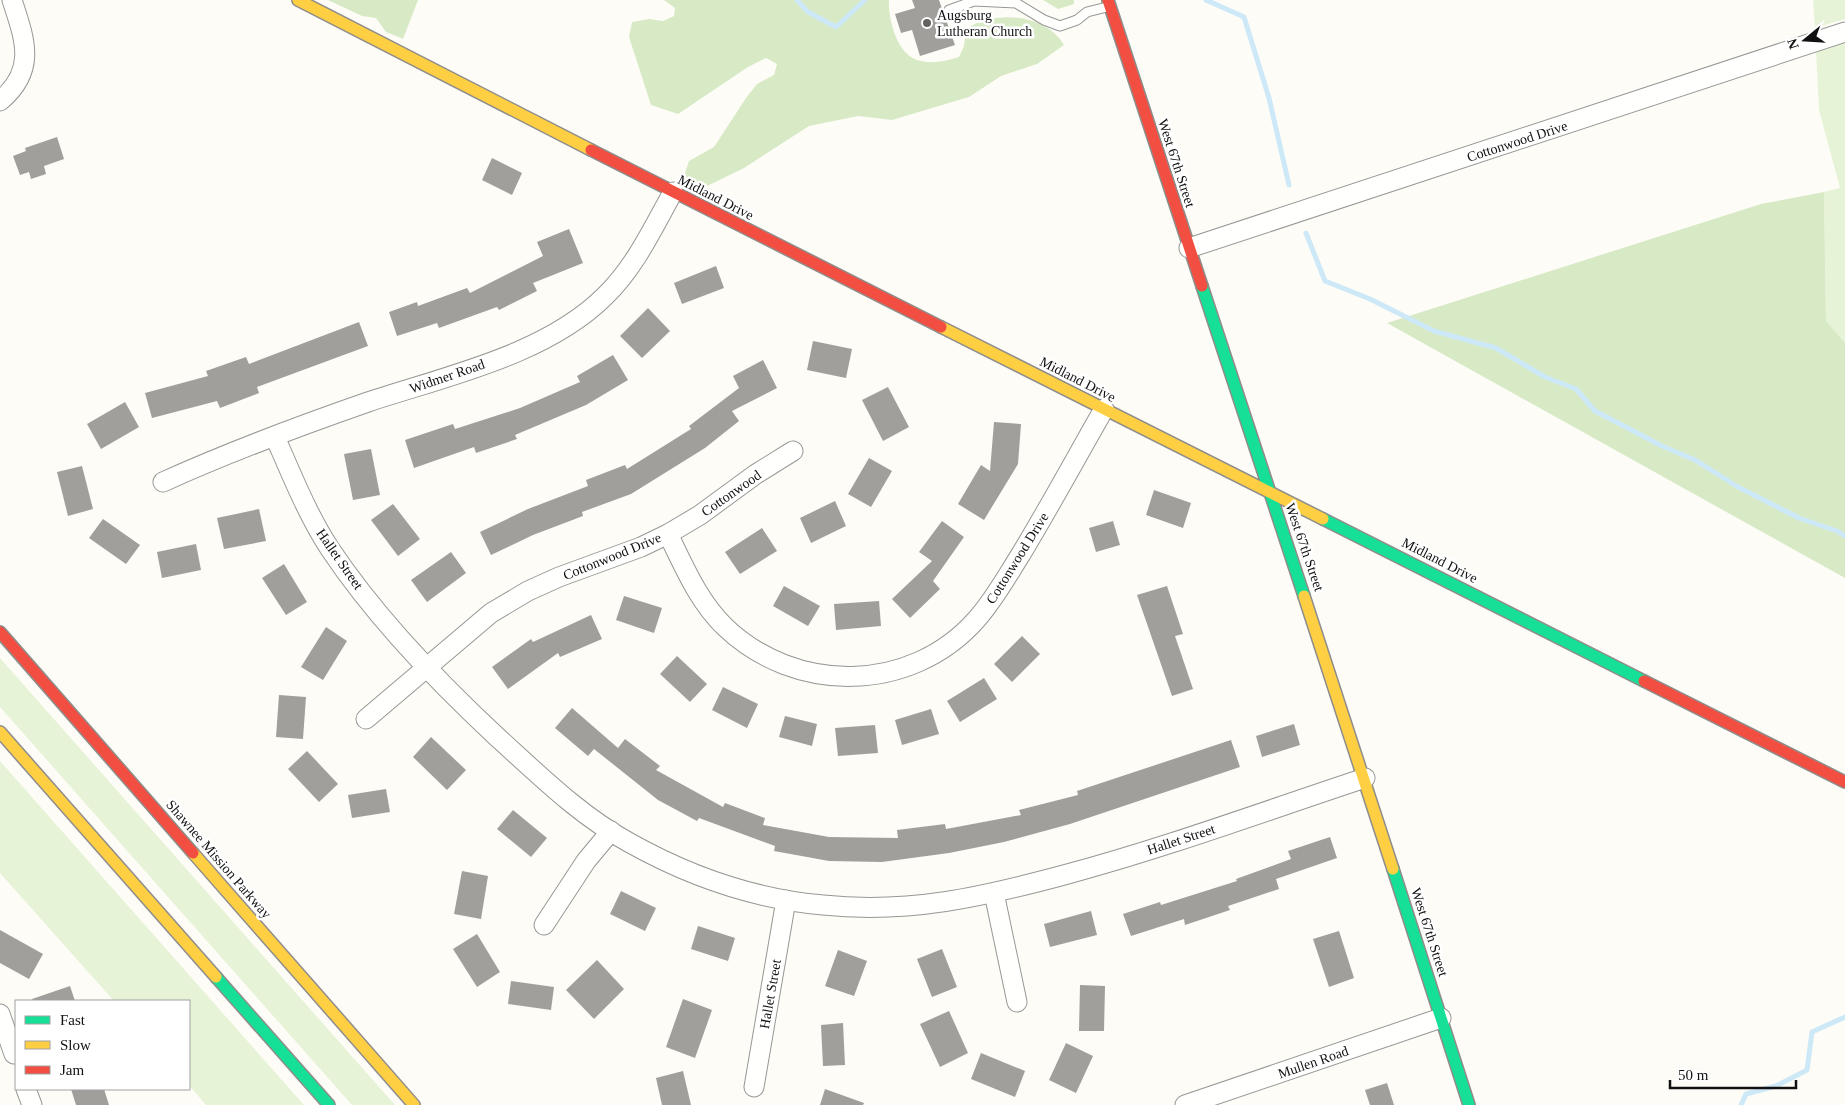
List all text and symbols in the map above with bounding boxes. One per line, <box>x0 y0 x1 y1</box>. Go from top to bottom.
place label: Augsburg Lutheran Church <box>937 8 1032 39</box>
north arrow <box>1780 15 1830 65</box>
marker: Augsburg Lutheran Church <box>921 17 933 29</box>
text: N <box>1784 37 1802 51</box>
street label: West 67th Street <box>1155 117 1198 209</box>
street label: Cottonwood Drive <box>1465 118 1569 165</box>
street label: Midland Drive <box>675 172 756 223</box>
street label: Midland Drive <box>1037 354 1118 405</box>
street label: Widmer Road <box>408 357 487 396</box>
street label: Cottonwood <box>699 467 764 519</box>
street label: West 67th Street <box>1282 501 1327 593</box>
street label: Cottonwood Drive <box>983 510 1052 607</box>
street label: Hallet Street <box>313 526 366 592</box>
street label: Cottonwood Drive <box>561 530 663 583</box>
street label: Midland Drive <box>1399 535 1480 586</box>
street label: Shawnee Mission Parkway <box>163 797 274 921</box>
street label: Hallet Street <box>1145 821 1217 857</box>
street label: West 67th Street <box>1408 886 1451 978</box>
street label: Hallet Street <box>757 958 784 1030</box>
legend <box>15 1000 190 1090</box>
text: Fast <box>60 1012 86 1028</box>
text: Slow <box>60 1037 91 1053</box>
street label: Mullen Road <box>1276 1043 1350 1082</box>
scale bar <box>1670 1058 1796 1090</box>
text: Jam <box>60 1062 84 1078</box>
text: 50 m <box>1678 1067 1709 1083</box>

